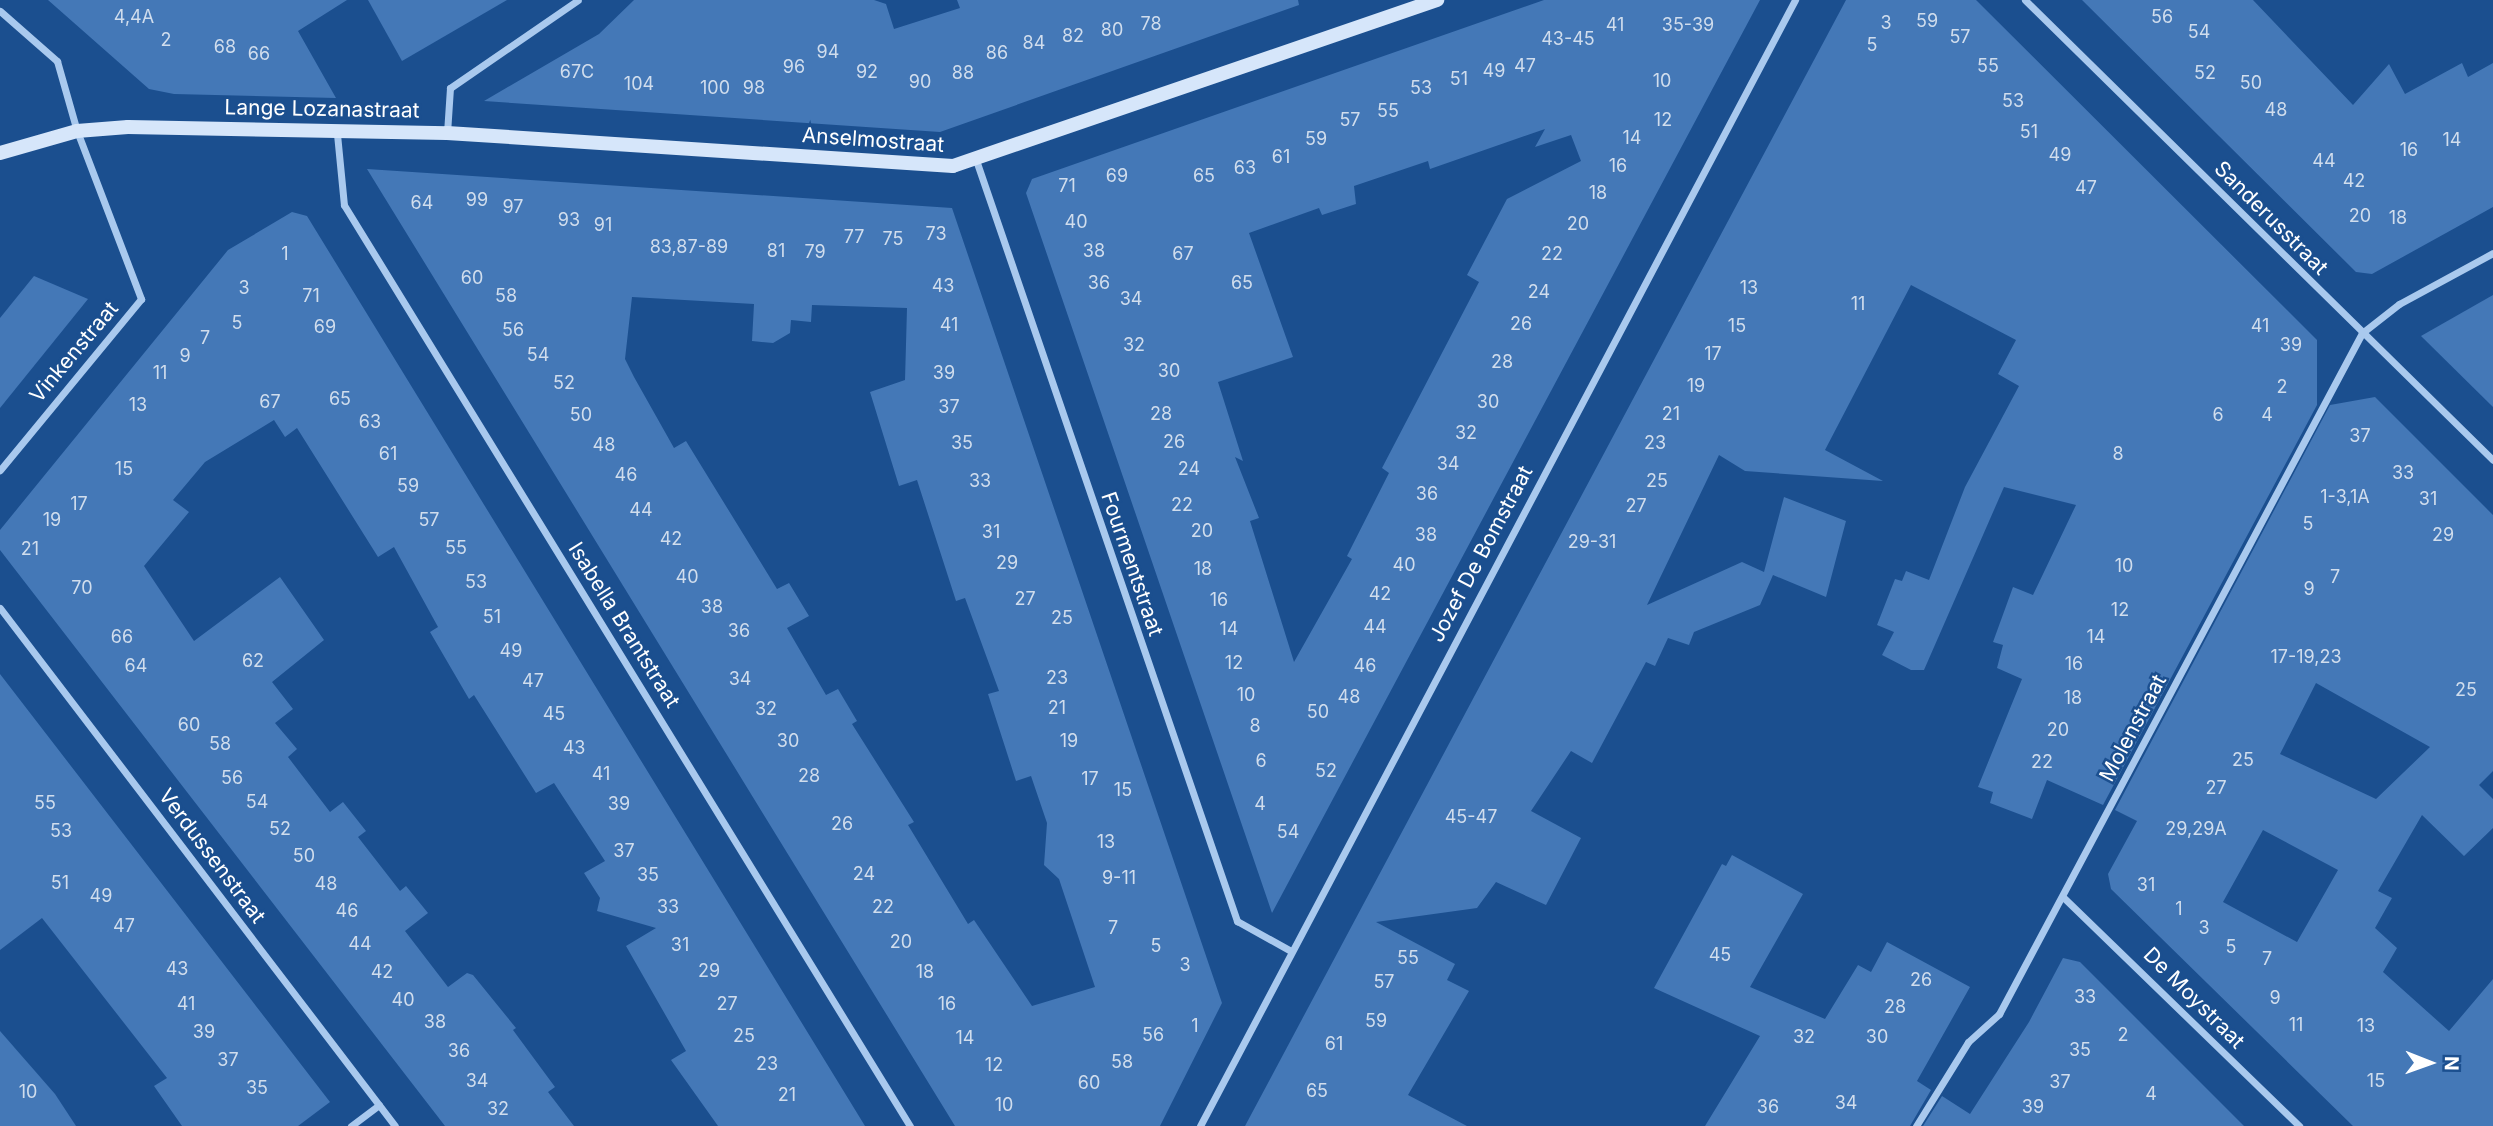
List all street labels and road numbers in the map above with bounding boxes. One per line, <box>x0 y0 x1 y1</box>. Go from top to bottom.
street label: Lange Lozanastraat <box>224 95 420 123</box>
street label: Anselmostraat <box>801 122 945 158</box>
street label: Sanderusstraat <box>2209 156 2333 280</box>
street label: Vinkenstraat <box>24 296 124 408</box>
street label: Jozef De Bomstraat <box>1424 462 1538 646</box>
street label: Fourmentstraat <box>1096 489 1168 639</box>
street label: Isabella Brantstraat <box>563 538 685 712</box>
street label: Molenstraat <box>2094 670 2172 786</box>
street label: Verdussenstraat <box>153 784 271 928</box>
street label: De Moystraat <box>2138 942 2250 1054</box>

